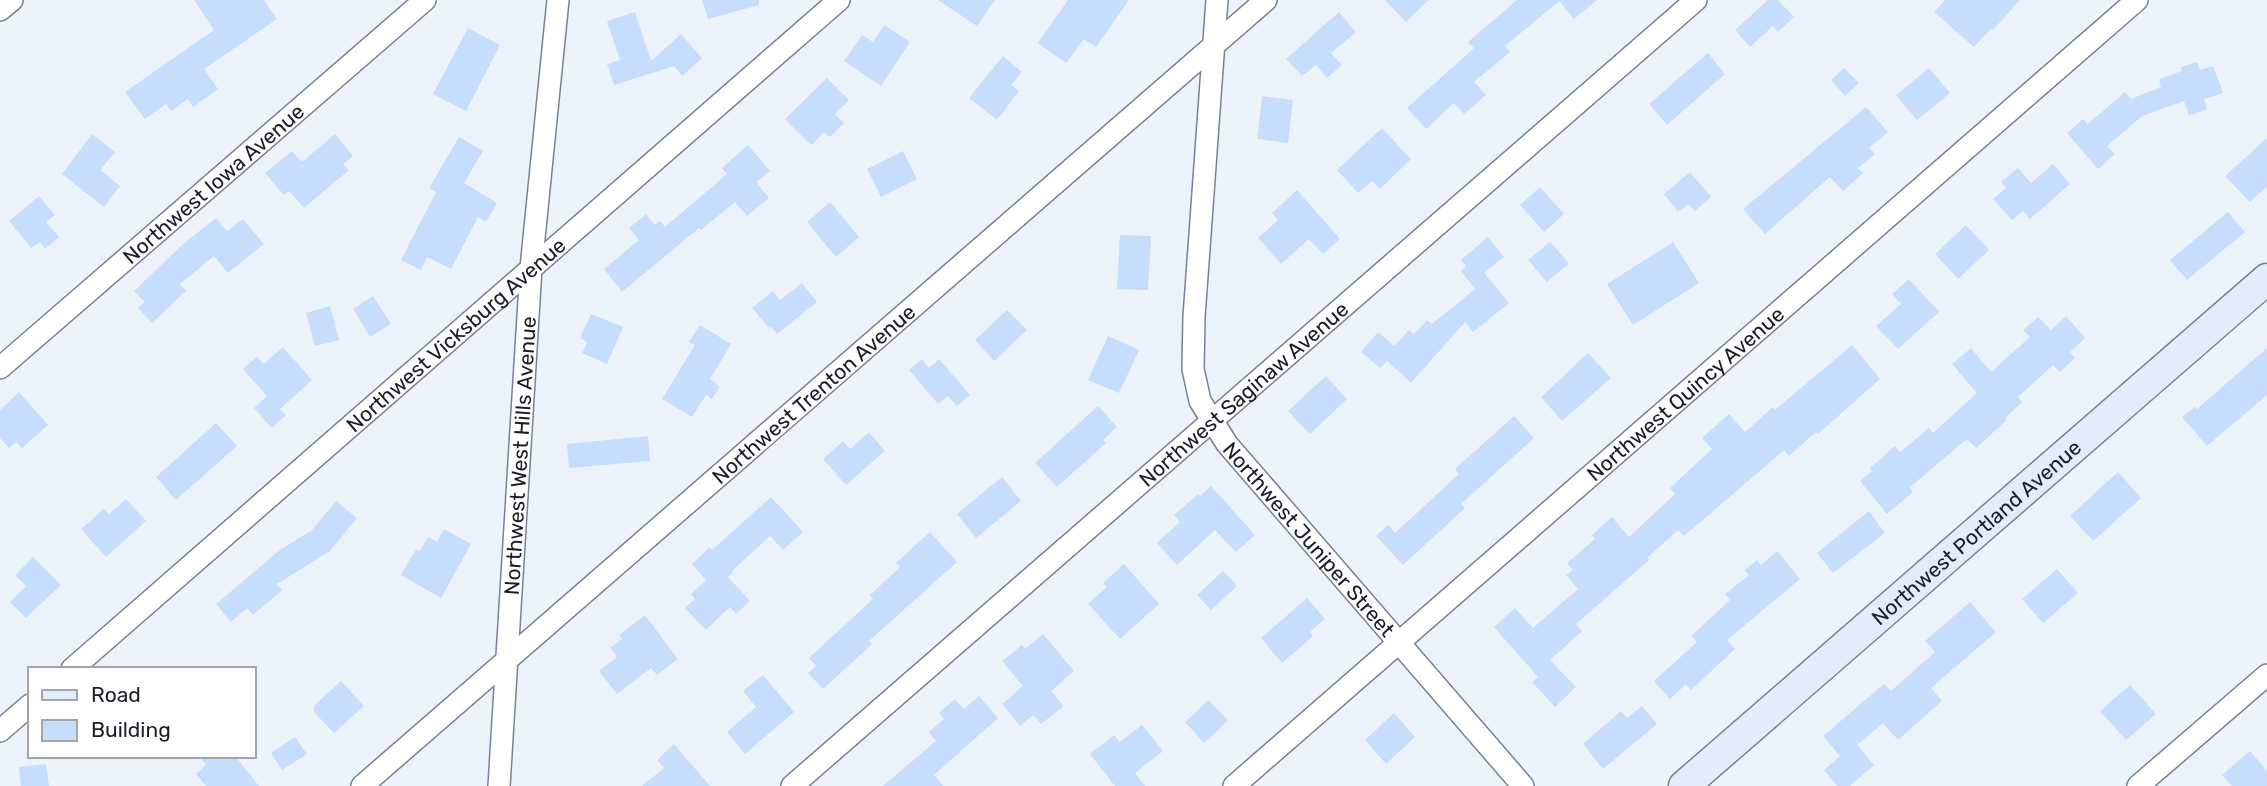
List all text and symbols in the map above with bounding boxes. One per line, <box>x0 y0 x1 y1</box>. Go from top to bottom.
street label: Northwest Iowa Avenue <box>117 98 309 269</box>
street label: Northwest Vicksburg Avenue <box>341 232 570 437</box>
street label: Northwest Saginaw Avenue <box>1134 296 1353 491</box>
street label: Northwest Trenton Avenue <box>707 299 920 489</box>
street label: Northwest Quincy Avenue <box>1581 301 1789 486</box>
street label: Northwest West Hills Avenue <box>498 316 540 596</box>
street label: Northwest Portland Avenue <box>1866 434 2086 630</box>
street label: Northwest Juniper Street <box>1218 437 1400 641</box>
legend <box>28 667 256 758</box>
text: Road <box>91 682 141 707</box>
text: Building <box>91 717 171 742</box>

